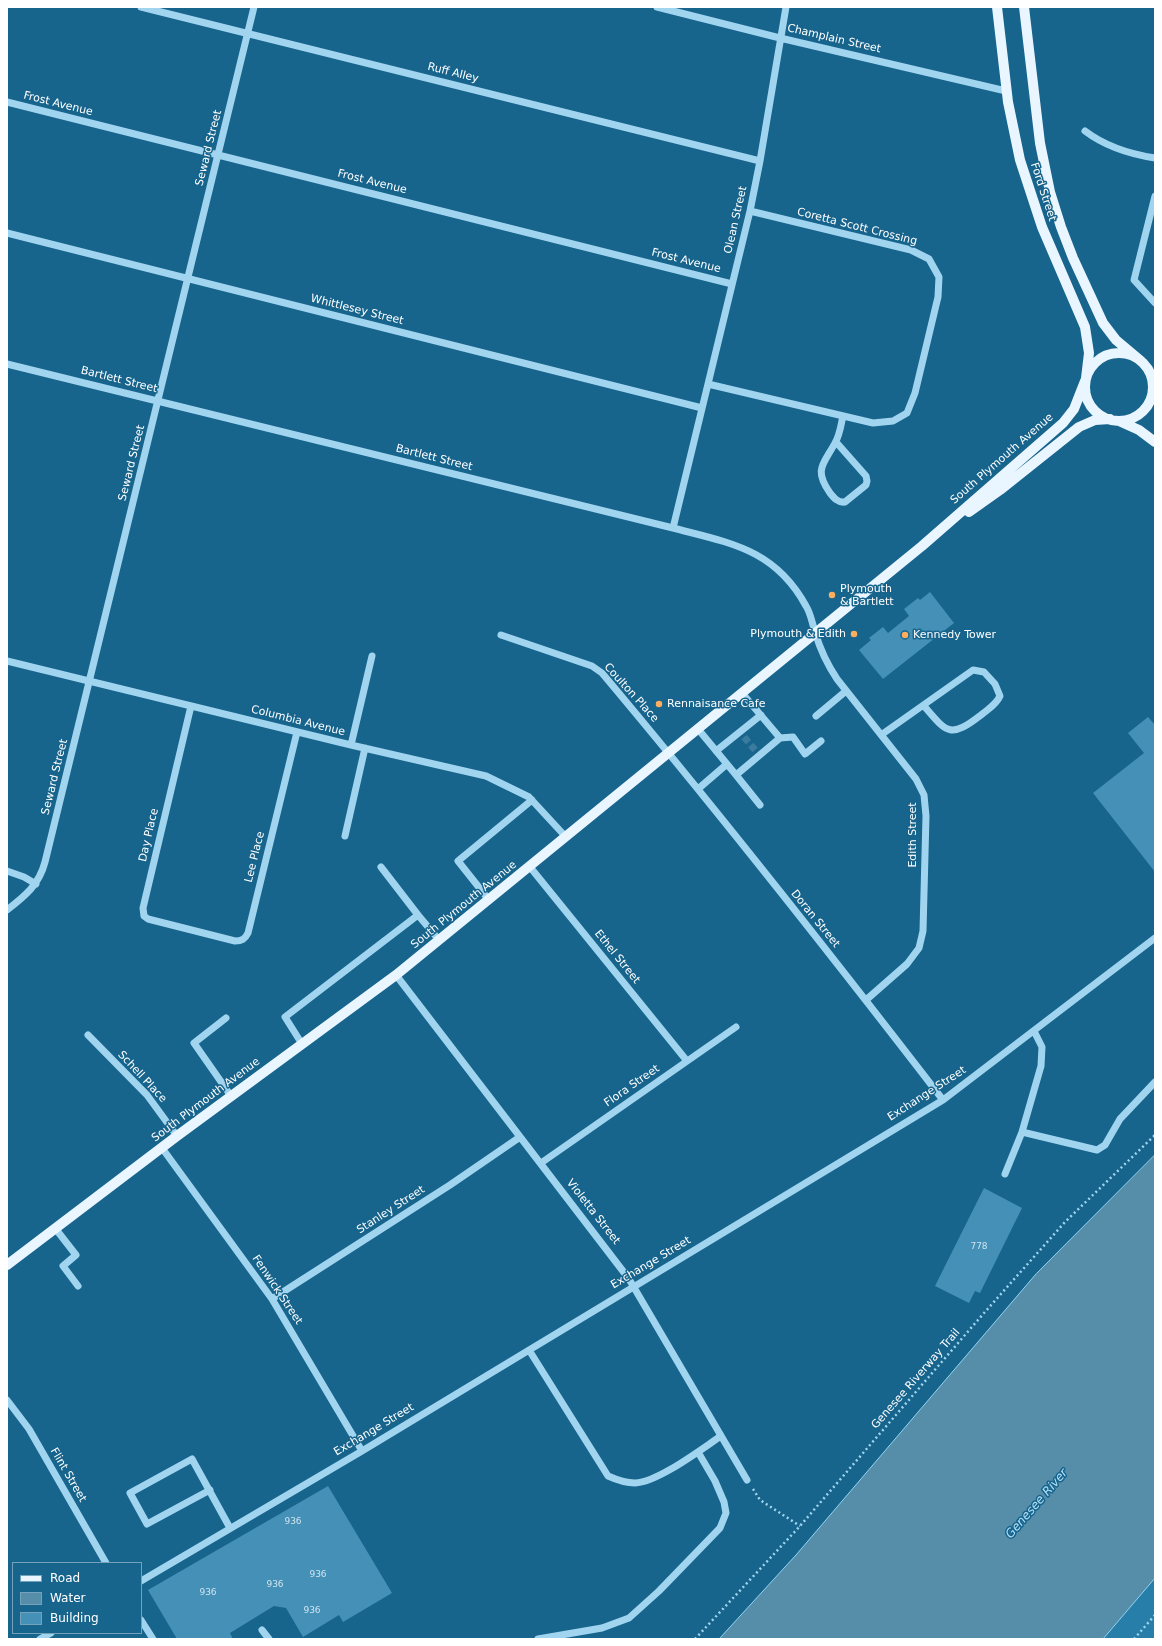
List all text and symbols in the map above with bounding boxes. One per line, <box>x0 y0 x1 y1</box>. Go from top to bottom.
street label: Champlain Street <box>786 22 882 56</box>
street label: Ruff Alley <box>426 60 480 86</box>
street label: Frost Avenue <box>22 89 94 119</box>
street label: Seward Street <box>193 109 225 187</box>
street label: Ford Street <box>1027 161 1059 223</box>
street label: Frost Avenue <box>336 167 408 197</box>
street label: Olean Street <box>722 185 750 255</box>
street label: Coretta Scott Crossing <box>796 206 918 248</box>
street label: Frost Avenue <box>650 246 722 276</box>
street label: Whittlesey Street <box>309 292 405 328</box>
street label: Bartlett Street <box>79 364 159 396</box>
street label: South Plymouth Avenue <box>948 411 1056 507</box>
street label: Seward Street <box>116 424 148 502</box>
street label: Bartlett Street <box>394 442 474 474</box>
place label: Plymouth & Bartlett <box>840 582 894 608</box>
marker: Plymouth & Bartlett <box>827 590 837 600</box>
place label: Plymouth & Edith <box>750 627 846 641</box>
place label: Kennedy Tower <box>913 628 996 642</box>
marker: Plymouth & Edith <box>849 629 859 639</box>
marker: Kennedy Tower <box>900 630 910 640</box>
street label: Coulton Place <box>601 661 661 725</box>
place label: Rennaisance Cafe <box>667 697 765 711</box>
marker: Rennaisance Cafe <box>654 699 664 709</box>
street label: Columbia Avenue <box>250 703 346 739</box>
street label: Seward Street <box>39 738 71 816</box>
street label: Edith Street <box>906 802 920 868</box>
street label: Day Place <box>136 807 162 863</box>
street label: Lee Place <box>242 830 268 884</box>
street label: South Plymouth Avenue <box>409 858 519 952</box>
street label: Doran Street <box>788 888 842 950</box>
street label: Ethel Street <box>591 928 643 986</box>
street label: Schell Place <box>115 1049 169 1105</box>
street label: South Plymouth Avenue <box>149 1055 263 1145</box>
street label: Flora Street <box>602 1062 662 1110</box>
street label: Exchange Street <box>885 1064 969 1124</box>
street label: Violetta Street <box>563 1177 623 1247</box>
street label: Stanley Street <box>355 1183 427 1237</box>
street label: Exchange Street <box>609 1234 693 1292</box>
house number: 778 <box>970 1242 988 1252</box>
street label: Fenwick Street <box>249 1253 305 1327</box>
street label: Genesee Riverway Trail <box>869 1326 963 1432</box>
street label: Exchange Street <box>332 1401 416 1459</box>
street label: Flint Street <box>47 1445 89 1505</box>
water label: Genesee River <box>1003 1466 1071 1542</box>
house number: 936 <box>284 1517 302 1527</box>
legend <box>12 1562 142 1634</box>
house number: 936 <box>309 1570 327 1580</box>
text: Road <box>50 1571 80 1585</box>
house number: 936 <box>266 1580 284 1590</box>
house number: 936 <box>199 1588 217 1598</box>
text: Water <box>50 1591 85 1605</box>
house number: 936 <box>303 1606 321 1616</box>
text: Building <box>50 1611 99 1625</box>

